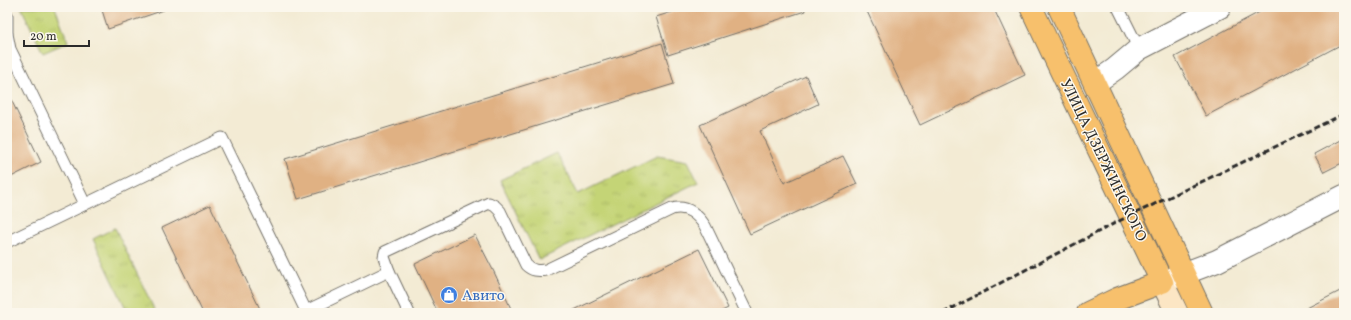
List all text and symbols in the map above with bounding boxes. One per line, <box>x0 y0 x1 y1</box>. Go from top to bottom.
scale bar <box>24 22 89 48</box>
text: 20 m <box>30 29 57 45</box>
street label: УЛИЦА ДЗЕРЖИНСКОГО <box>1054 76 1151 246</box>
shop icon: Авито <box>439 285 459 305</box>
place label: Авито <box>462 286 505 307</box>

